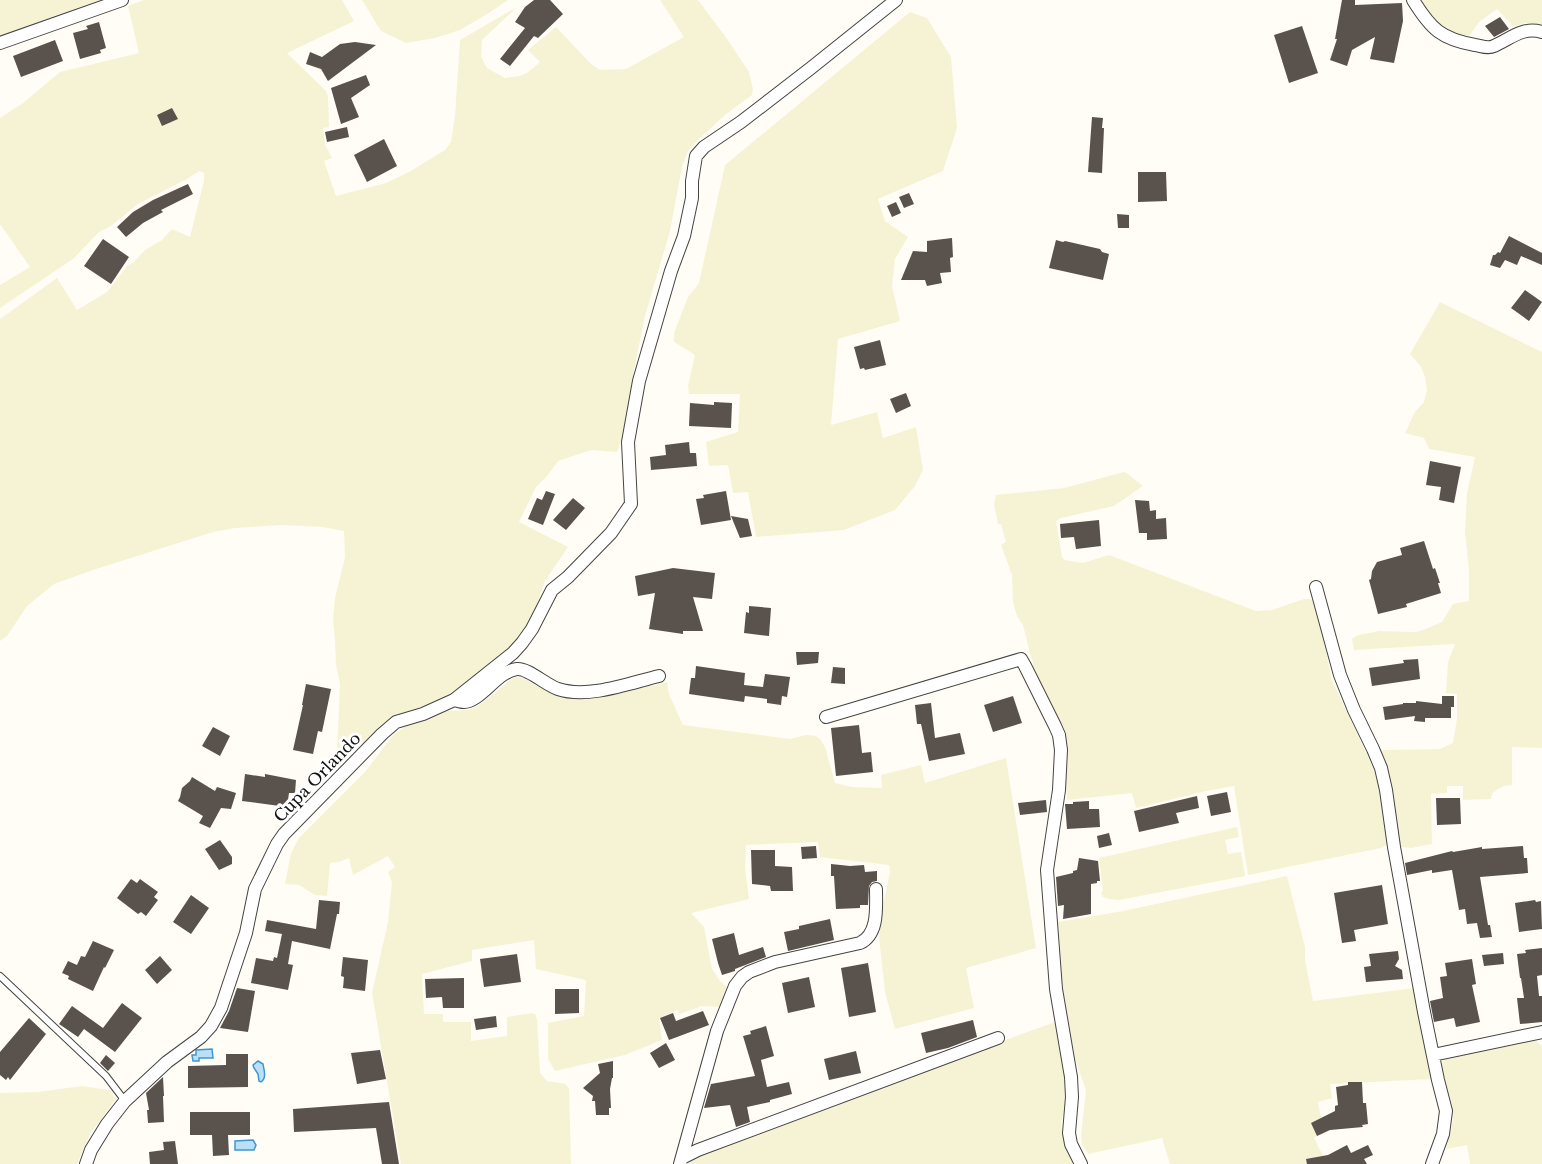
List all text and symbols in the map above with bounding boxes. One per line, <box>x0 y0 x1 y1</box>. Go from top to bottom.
street label: Cupa Orlando <box>269 728 365 826</box>

